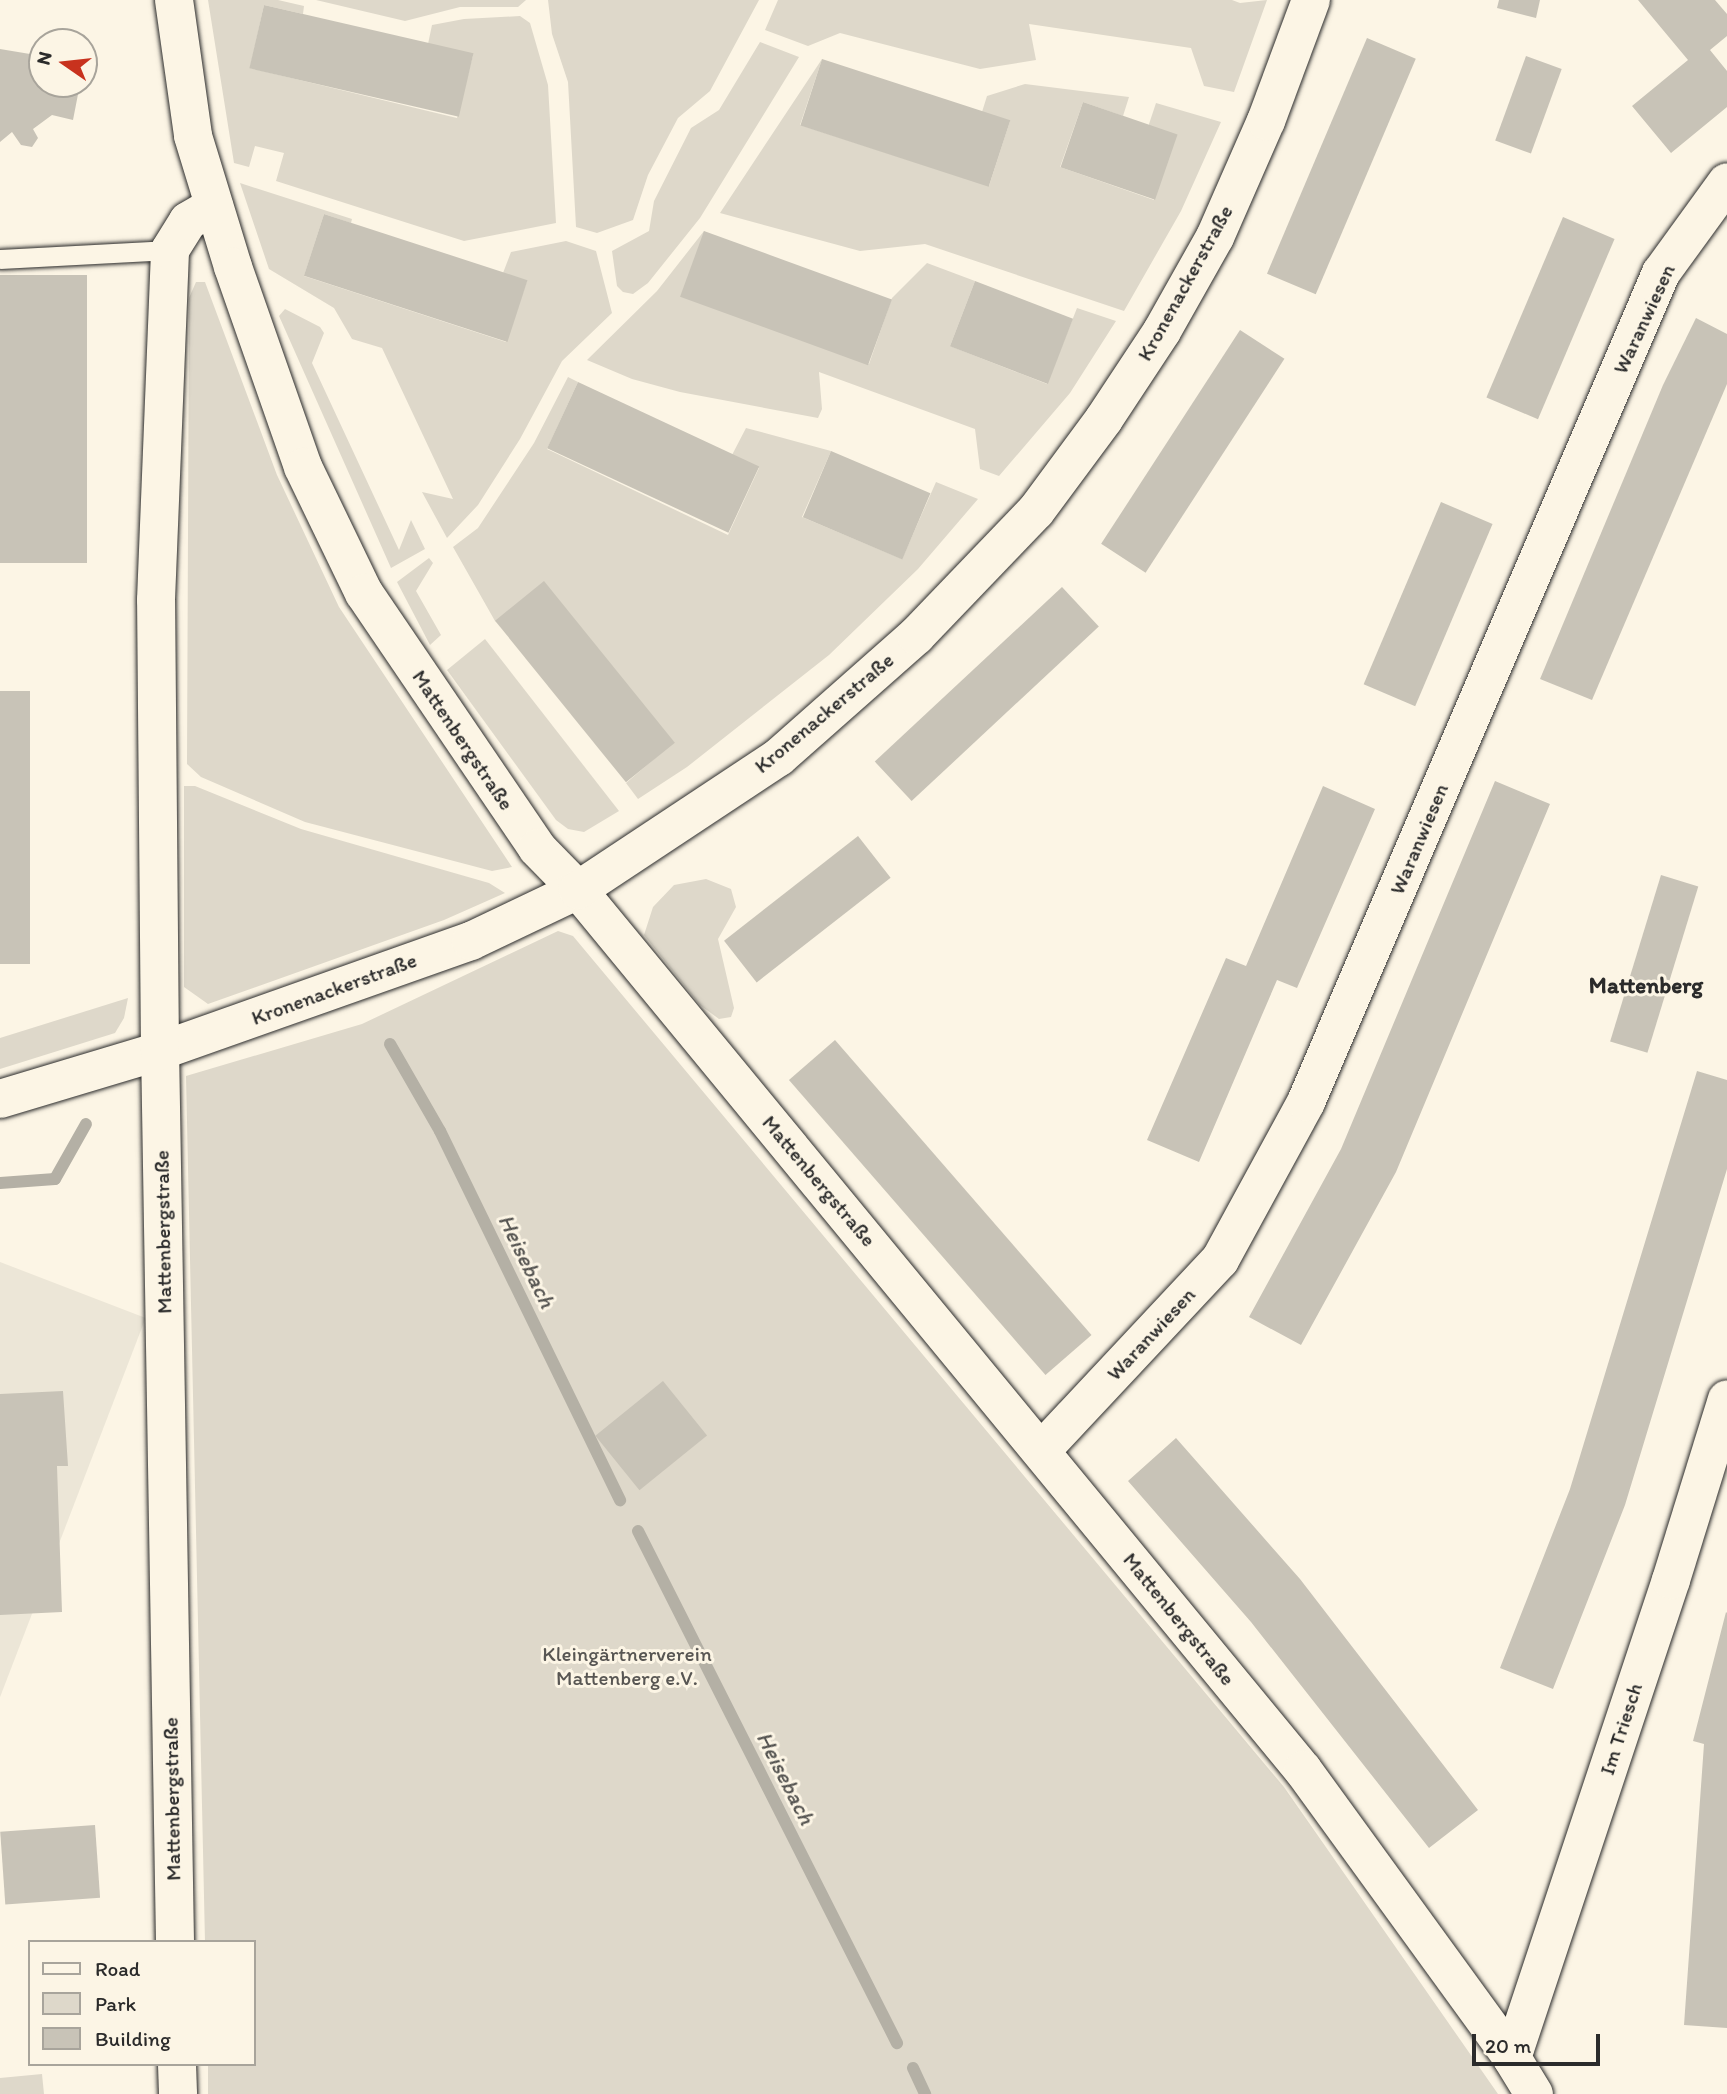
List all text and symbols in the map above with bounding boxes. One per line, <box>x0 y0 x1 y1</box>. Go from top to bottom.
north arrow <box>28 28 98 98</box>
text: N <box>31 49 57 67</box>
street label: Kronenackerstraße <box>1132 201 1238 365</box>
street label: Waranwiesen <box>1608 260 1680 378</box>
street label: Kronenackerstraße <box>749 647 899 779</box>
street label: Mattenbergstraße <box>407 665 519 815</box>
street label: Waranwiesen <box>1384 780 1454 898</box>
street label: Kronenackerstraße <box>248 947 420 1031</box>
district label: Mattenberg <box>1589 971 1703 999</box>
street label: Mattenbergstraße <box>757 1110 881 1252</box>
street label: Mattenbergstraße <box>149 1150 177 1314</box>
water label: Heisebach <box>492 1209 562 1313</box>
street label: Waranwiesen <box>1101 1282 1201 1386</box>
street label: Mattenbergstraße <box>1118 1547 1240 1691</box>
park label: Kleingärtnerverein Mattenberg e.V. <box>542 1641 712 1691</box>
street label: Im Triesch <box>1594 1680 1648 1778</box>
street label: Mattenbergstraße <box>158 1717 186 1881</box>
water label: Heisebach <box>751 1727 821 1829</box>
legend <box>28 1940 256 2066</box>
text: Road <box>95 1956 140 1981</box>
text: Park <box>95 1991 136 2016</box>
scale bar <box>1475 2021 1603 2064</box>
text: Building <box>95 2026 171 2051</box>
text: 20 m <box>1485 2033 1531 2058</box>

